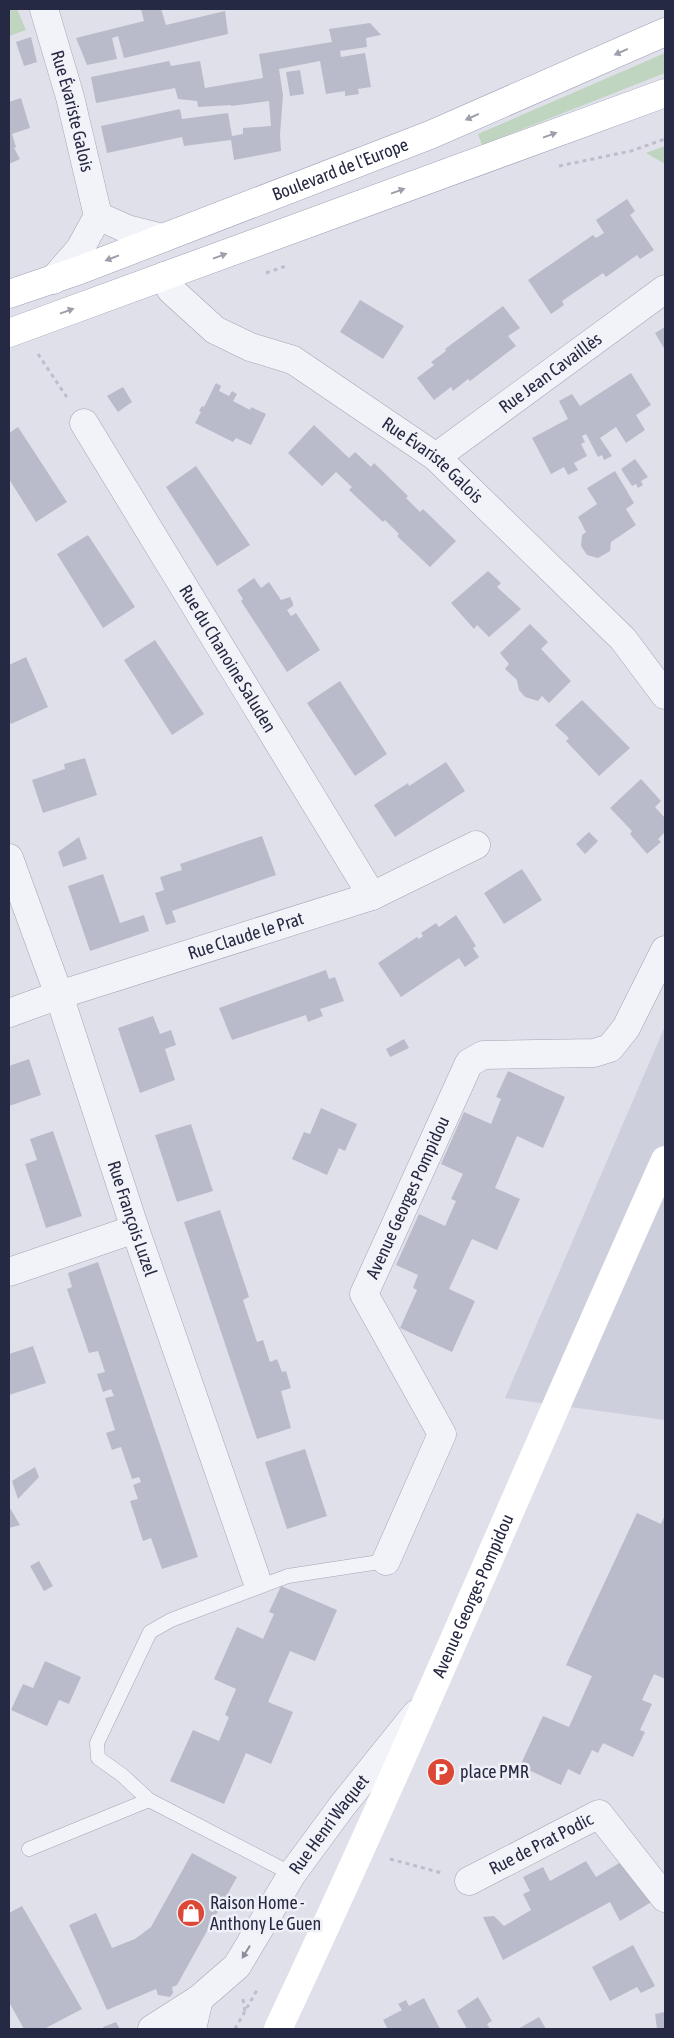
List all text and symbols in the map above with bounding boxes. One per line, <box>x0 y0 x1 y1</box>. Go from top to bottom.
street label: Rue Évariste Galois <box>47 48 98 174</box>
one-way arrow <box>614 48 628 56</box>
one-way arrow <box>465 113 479 121</box>
one-way arrow <box>543 131 558 138</box>
street label: Boulevard de l'Europe <box>269 133 411 205</box>
one-way arrow <box>391 187 406 195</box>
one-way arrow <box>213 252 228 260</box>
one-way arrow <box>104 254 119 262</box>
one-way arrow <box>60 307 75 315</box>
street label: Rue Jean Cavaillès <box>495 328 606 417</box>
street label: Rue Évariste Galois <box>378 412 488 507</box>
street label: Rue du Chanoine Saluden <box>175 581 281 736</box>
street label: Rue Claude le Prat <box>185 907 306 964</box>
street label: Avenue Georges Pompidou <box>361 1113 453 1282</box>
street label: Rue François Luzel <box>104 1158 162 1279</box>
street label: Avenue Georges Pompidou <box>428 1511 518 1681</box>
parking icon: place PMR <box>426 1757 456 1787</box>
place label: place PMR <box>460 1761 529 1782</box>
street label: Rue Henri Waquet <box>284 1770 373 1878</box>
street label: Rue de Prat Podic <box>485 1808 596 1879</box>
place label: Raison Home - Anthony Le Guen <box>210 1892 321 1934</box>
shop icon: Raison Home - Anthony Le Guen <box>176 1898 206 1928</box>
one-way arrow <box>242 1945 251 1958</box>

